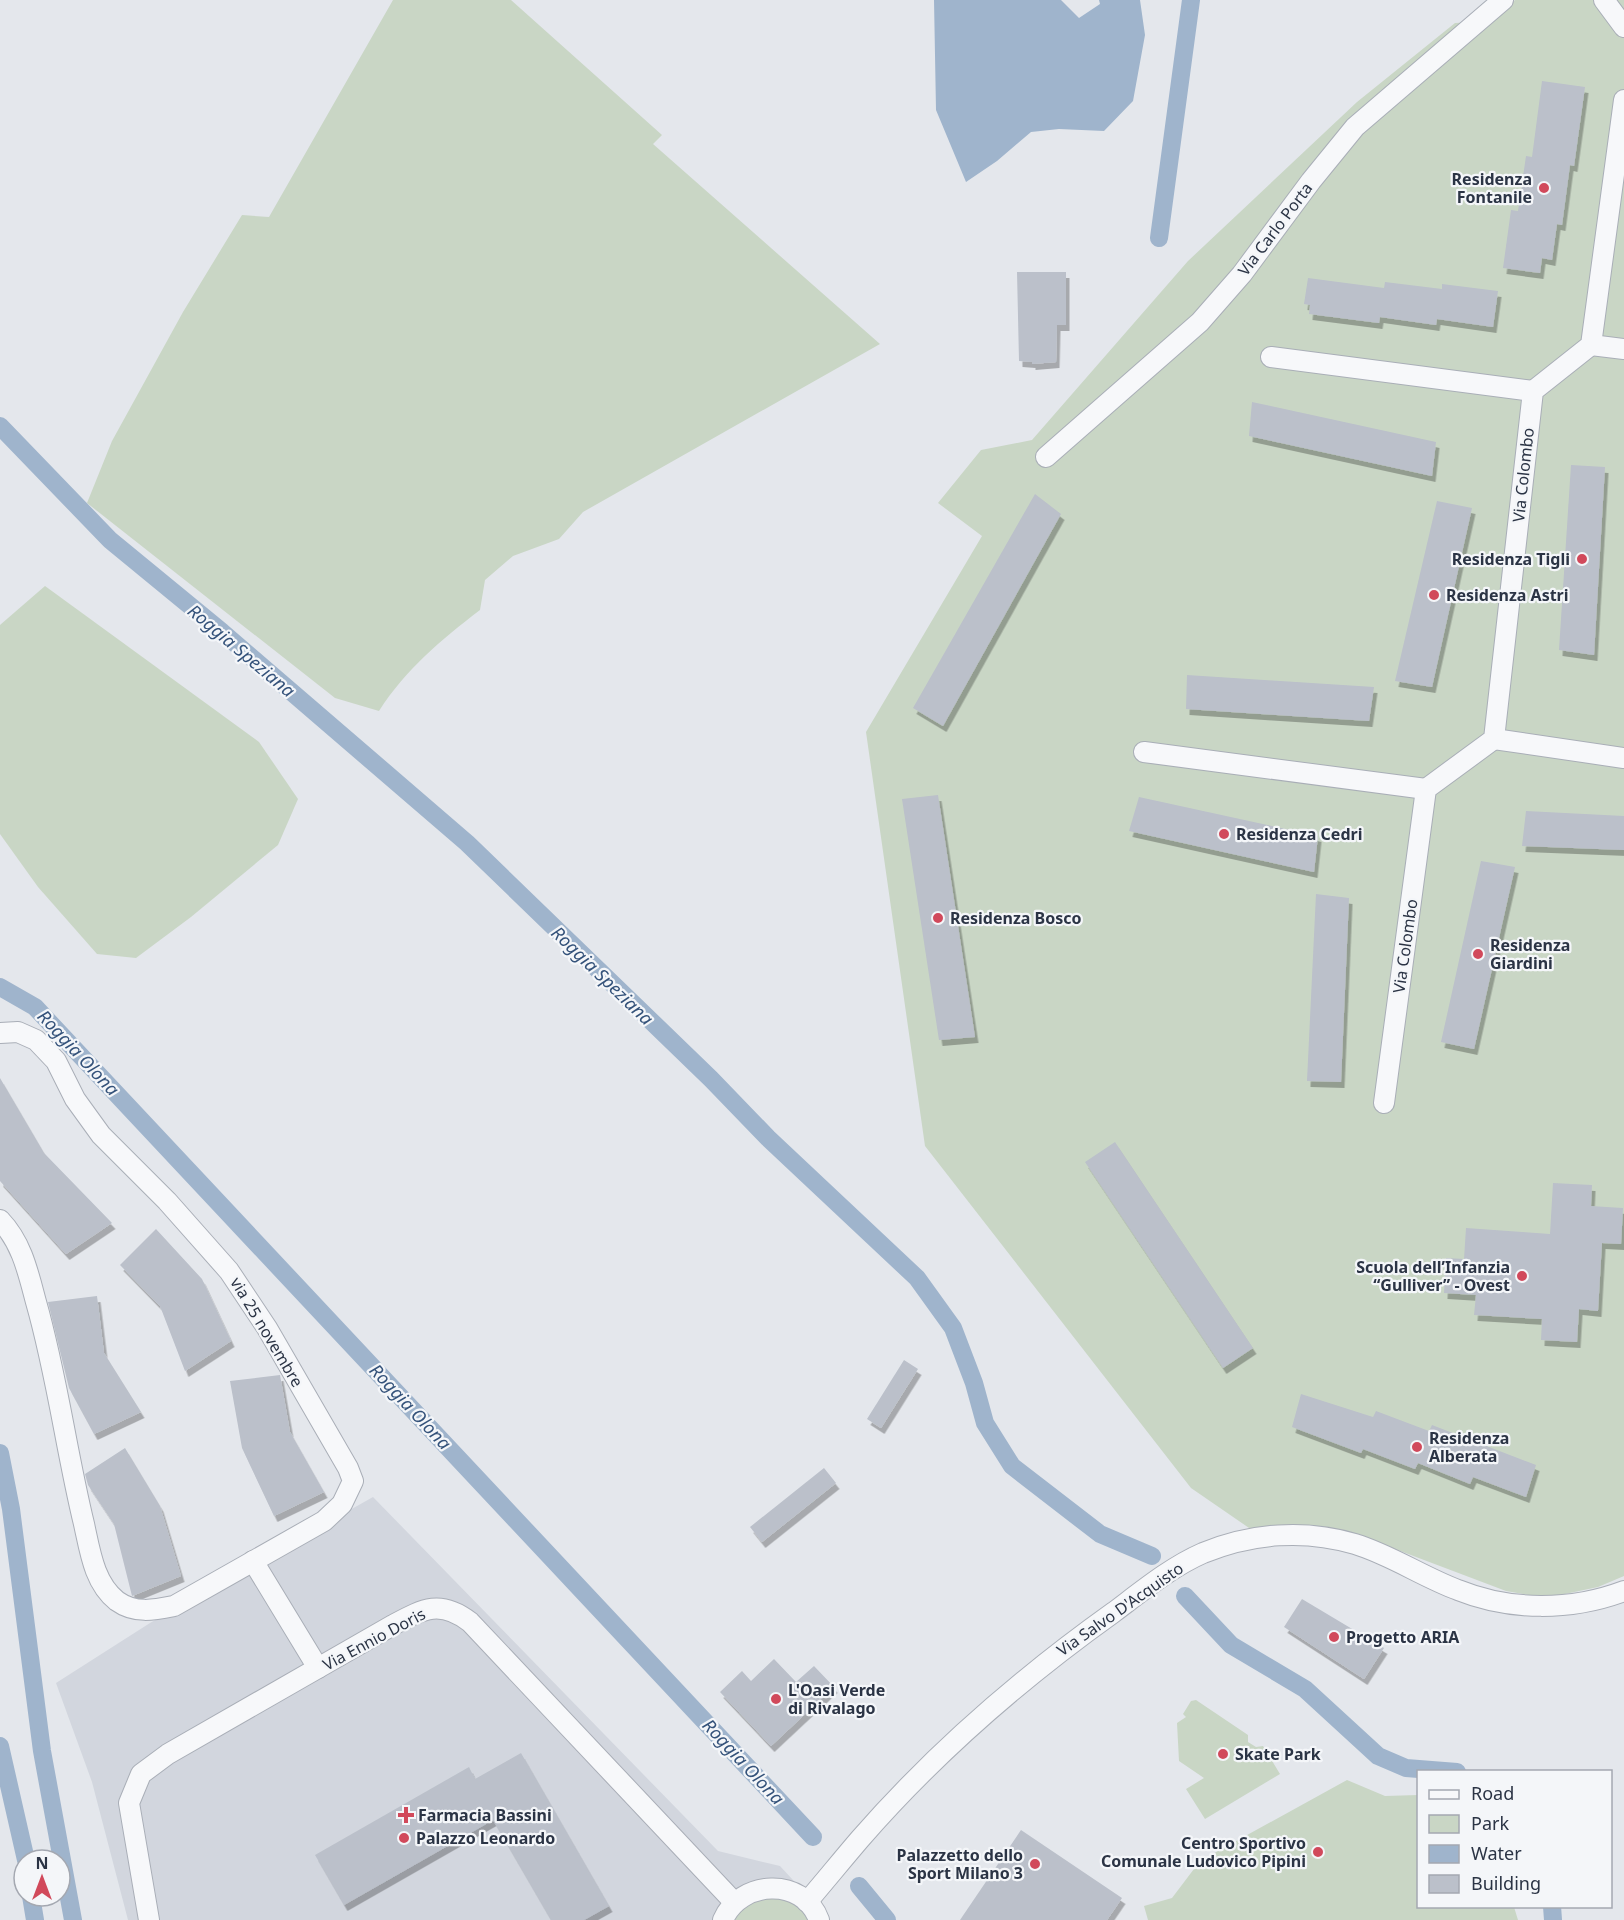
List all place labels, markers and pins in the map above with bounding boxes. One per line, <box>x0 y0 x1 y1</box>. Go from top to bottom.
place label: Residenza Fontanile <box>1452 168 1532 208</box>
marker: Residenza Fontanile <box>1537 181 1551 195</box>
place label: Residenza Tigli <box>1452 548 1570 570</box>
marker: Residenza Tigli <box>1575 552 1589 566</box>
place label: Residenza Astri <box>1446 584 1569 606</box>
marker: Residenza Astri <box>1427 588 1441 602</box>
place label: Residenza Cedri <box>1236 823 1362 845</box>
marker: Residenza Cedri <box>1217 827 1231 841</box>
place label: Residenza Bosco <box>950 907 1082 929</box>
marker: Residenza Bosco <box>931 911 945 925</box>
place label: Residenza Giardini <box>1490 934 1570 974</box>
marker: Residenza Giardini <box>1471 947 1485 961</box>
place label: Scuola dell’Infanzia “Gulliver” - Ovest <box>1356 1256 1510 1296</box>
marker: Scuola dell’Infanzia “Gulliver” - Ovest <box>1515 1269 1529 1283</box>
place label: Residenza Alberata <box>1429 1427 1509 1467</box>
marker: Residenza Alberata <box>1410 1440 1424 1454</box>
place label: Progetto ARIA <box>1346 1626 1460 1648</box>
marker: Progetto ARIA <box>1327 1630 1341 1644</box>
place label: L'Oasi Verde di Rivalago <box>788 1679 885 1719</box>
marker: L'Oasi Verde di Rivalago <box>769 1692 783 1706</box>
place label: Skate Park <box>1235 1743 1321 1765</box>
marker: Skate Park <box>1216 1747 1230 1761</box>
place label: Farmacia Bassini <box>418 1804 552 1826</box>
marker: Farmacia Bassini <box>399 1808 413 1822</box>
place label: Palazzo Leonardo <box>416 1827 555 1849</box>
marker: Palazzo Leonardo <box>397 1831 411 1845</box>
place label: Centro Sportivo Comunale Ludovico Pipini <box>1101 1832 1306 1872</box>
place label: Palazzetto dello Sport Milano 3 <box>897 1844 1023 1884</box>
marker: Centro Sportivo Comunale Ludovico Pipini <box>1311 1845 1325 1859</box>
marker: Palazzetto dello Sport Milano 3 <box>1028 1857 1042 1871</box>

